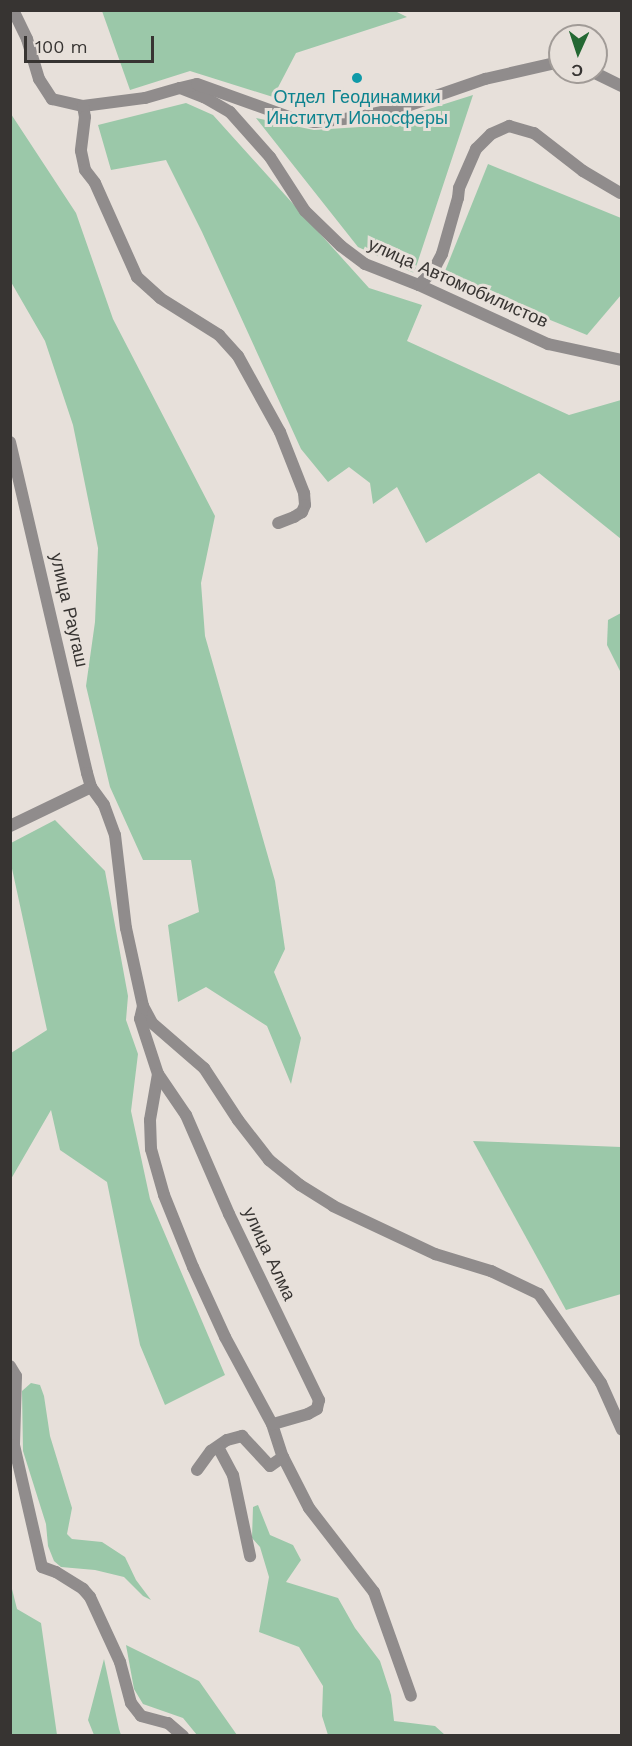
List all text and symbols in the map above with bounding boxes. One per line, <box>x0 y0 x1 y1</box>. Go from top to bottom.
scale bar <box>27 24 158 62</box>
north arrow <box>548 24 608 84</box>
text: 100 m <box>35 36 88 57</box>
text: С <box>571 61 583 80</box>
marker: Отдел Геодинамики Институт Ионосферы <box>350 71 364 85</box>
place label: Отдел Геодинамики Институт Ионосферы <box>266 87 448 130</box>
street label: улица Автомобилистов <box>365 234 551 332</box>
street label: улица Раугаш <box>45 551 93 669</box>
street label: улица Алма <box>238 1204 300 1304</box>

